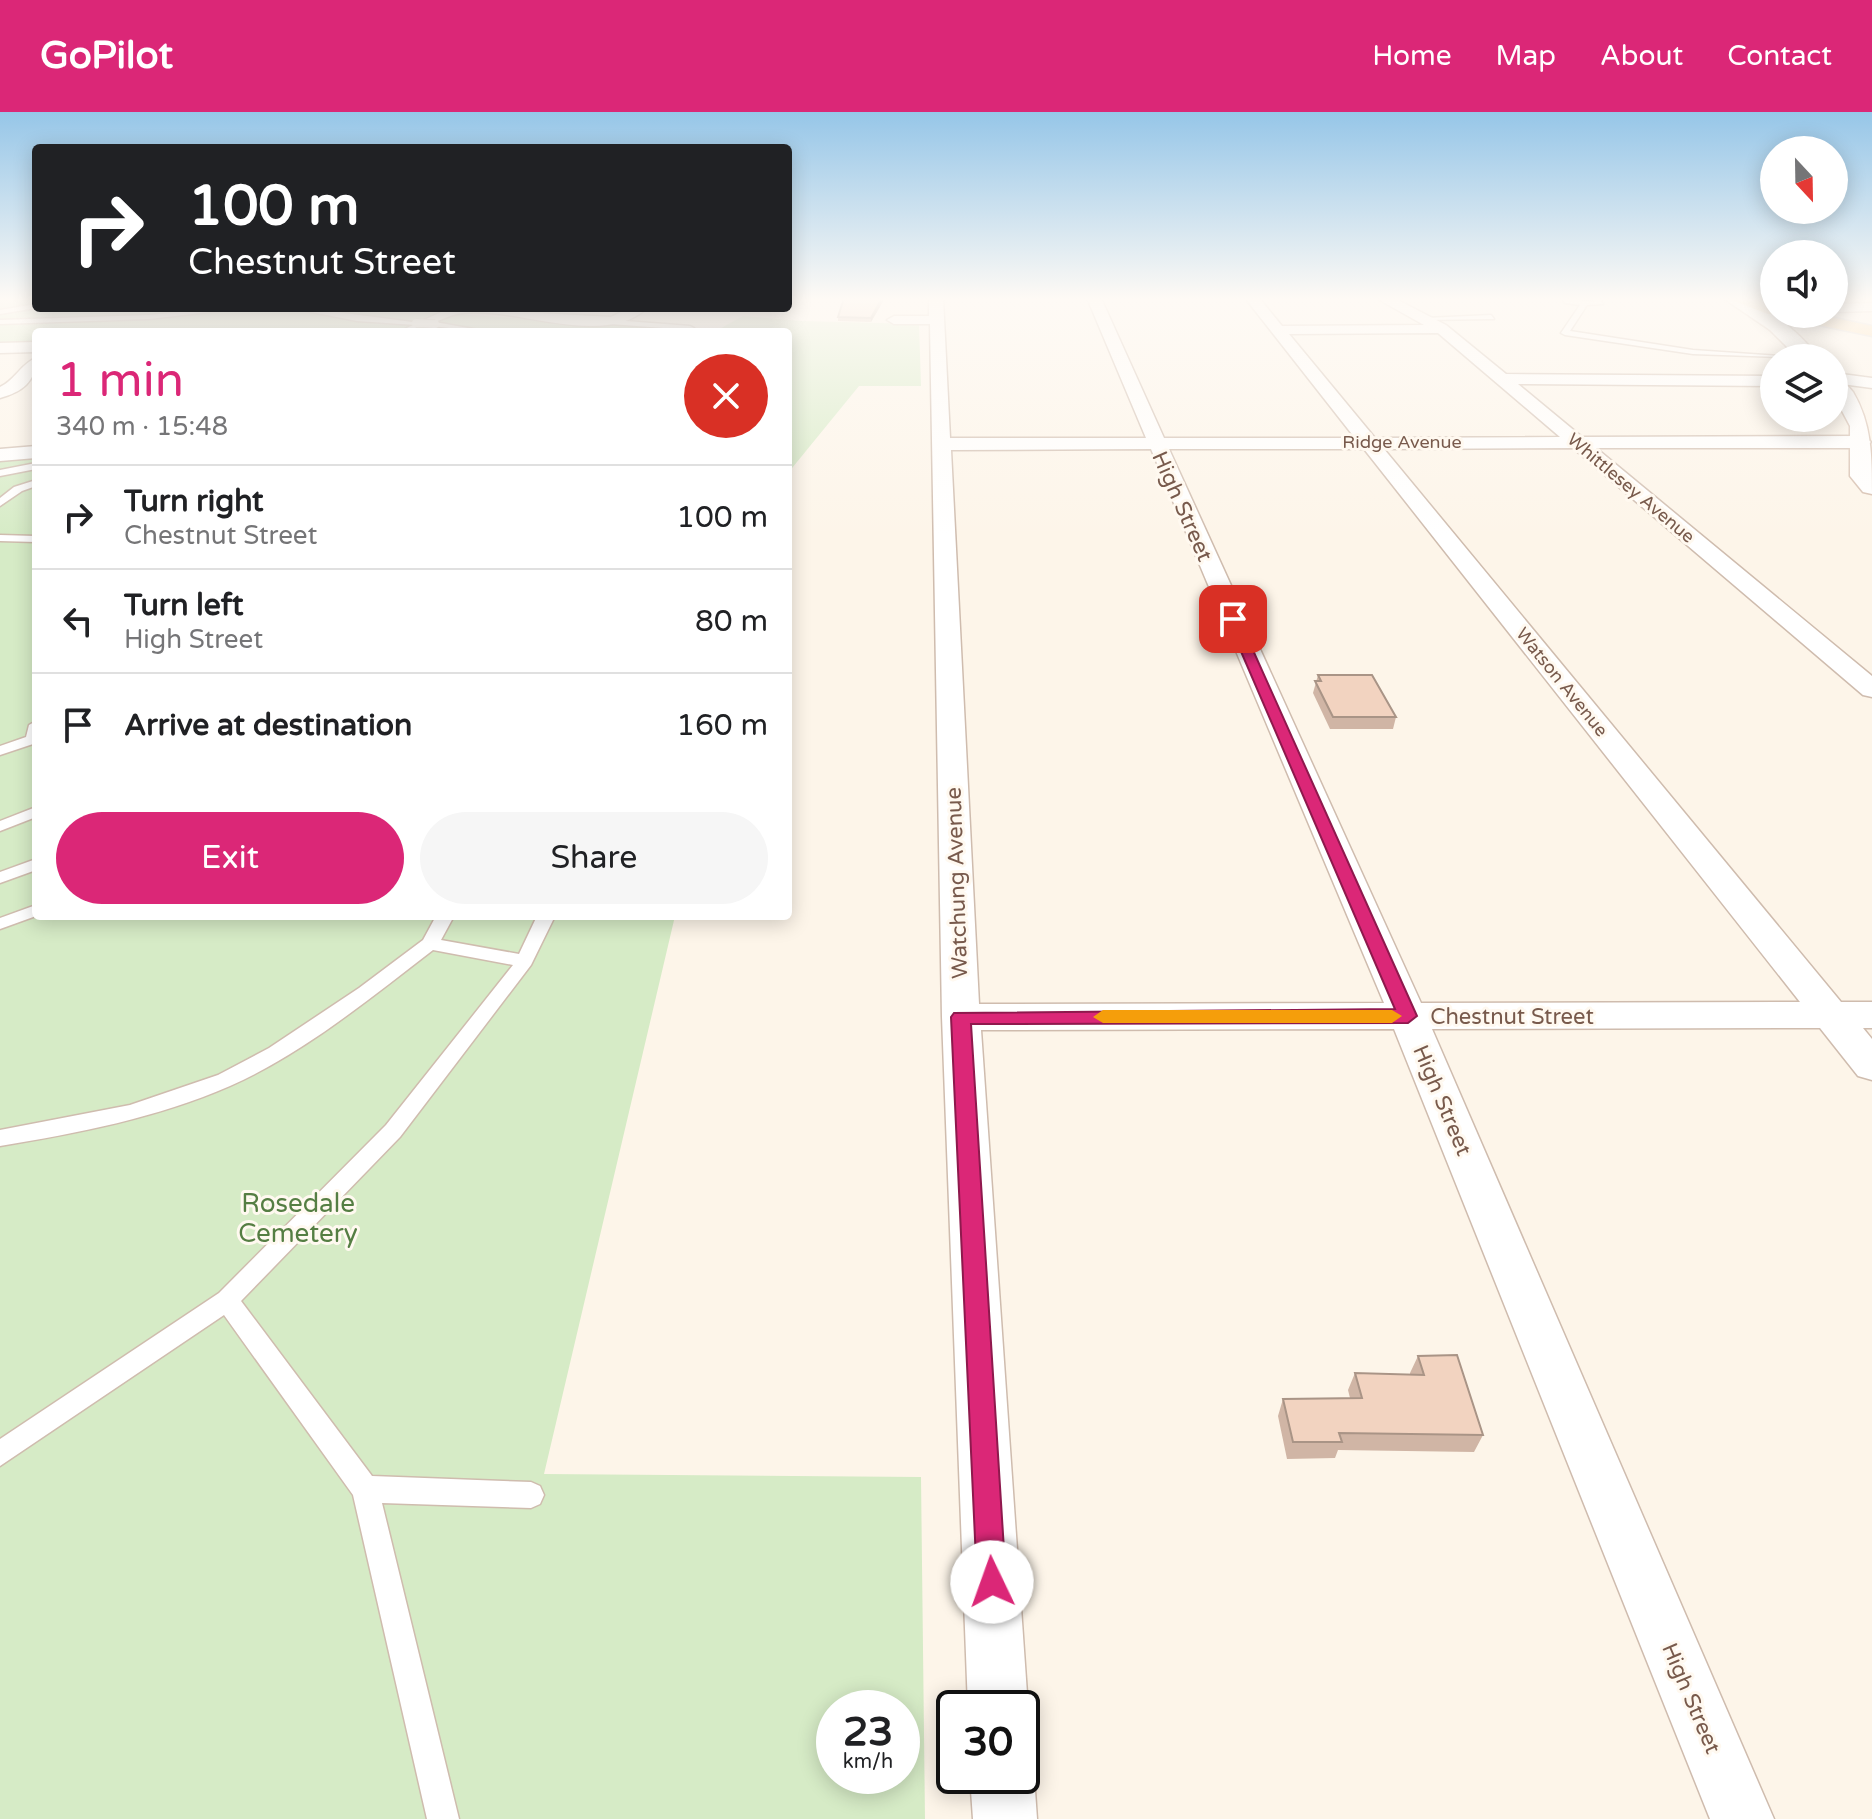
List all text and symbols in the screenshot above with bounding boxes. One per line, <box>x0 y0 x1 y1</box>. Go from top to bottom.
text: GoPilot <box>40 33 173 79</box>
text: Home <box>1372 39 1452 73</box>
text: Map <box>1496 39 1556 73</box>
text: About <box>1600 39 1683 73</box>
text: Contact <box>1727 39 1832 73</box>
north arrow <box>1760 136 1848 224</box>
map controls <box>1760 136 1848 432</box>
text: 100 m <box>188 173 359 240</box>
icon: right <box>56 176 160 280</box>
button: sound <box>1760 240 1848 328</box>
text: Chestnut Street <box>188 241 456 284</box>
button: layers <box>1760 344 1848 432</box>
text: 1 min <box>56 352 184 410</box>
button: close <box>684 354 768 438</box>
text: 340 m · 15:48 <box>56 411 228 442</box>
street label: Whittlesey Avenue <box>1563 428 1699 548</box>
street label: Ridge Avenue <box>1342 431 1462 453</box>
street label: High Street <box>1146 447 1218 565</box>
text: Turn right <box>124 483 264 520</box>
icon: right <box>56 495 100 539</box>
text: 100 m <box>676 499 768 536</box>
text: Chestnut Street <box>124 520 318 551</box>
pin <box>1199 585 1267 653</box>
text: Turn left <box>124 587 243 624</box>
icon: arrive <box>1211 597 1255 641</box>
icon: left <box>56 599 100 643</box>
text: 80 m <box>695 603 768 640</box>
street label: Watson Avenue <box>1511 623 1613 741</box>
text: High Street <box>124 624 263 655</box>
icon: arrive <box>56 703 100 747</box>
text: Arrive at destination <box>124 707 412 744</box>
text: 160 m <box>676 707 768 744</box>
street label: Watchung Avenue <box>941 787 973 979</box>
button: Exit <box>56 812 404 904</box>
button: Share <box>420 812 768 904</box>
street label: Chestnut Street <box>1430 1004 1594 1030</box>
street label: High Street <box>1407 1041 1477 1160</box>
park label: Rosedale Cemetery <box>238 1188 358 1249</box>
position arrow <box>950 1540 1034 1624</box>
street label: High Street <box>1656 1639 1726 1758</box>
speed limit sign: 30 <box>936 1690 1040 1794</box>
text: 23 <box>843 1708 893 1756</box>
text: km/h <box>843 1750 893 1774</box>

